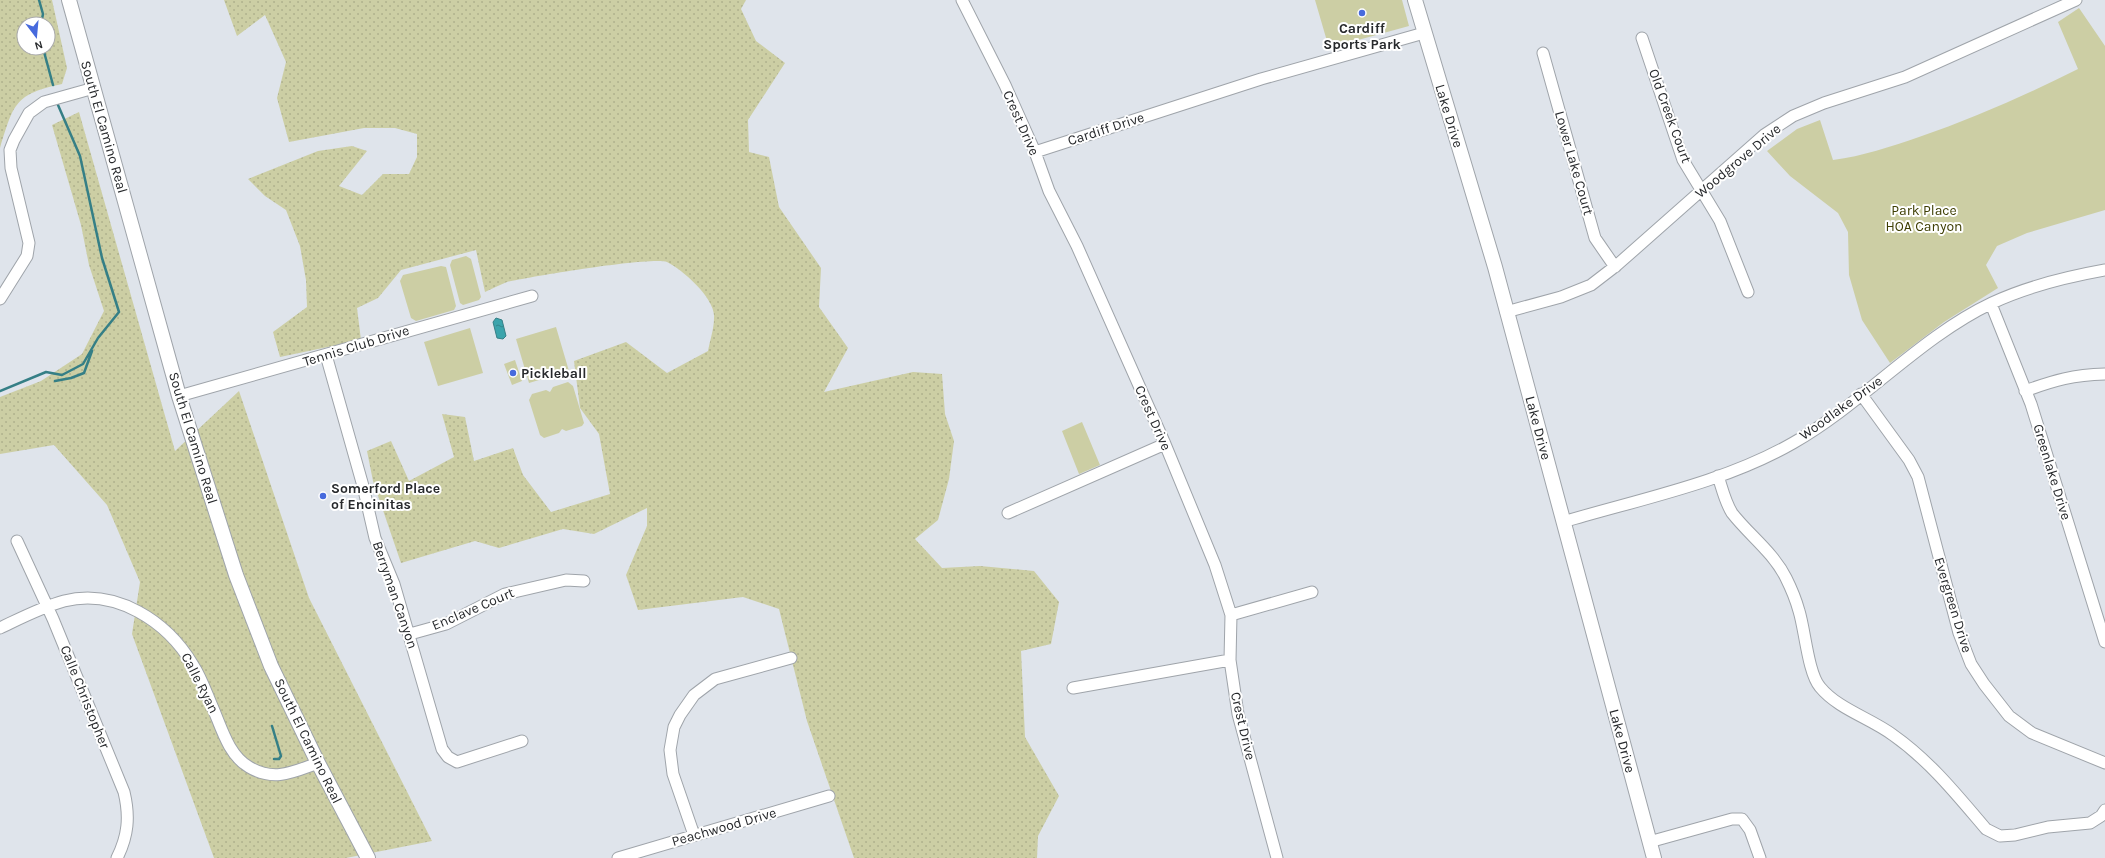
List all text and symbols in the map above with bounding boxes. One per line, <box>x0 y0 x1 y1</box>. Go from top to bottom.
marker: Cardiff Sports Park <box>1357 8 1367 18</box>
north arrow <box>16 16 56 56</box>
place label: Cardiff Sports Park <box>1323 20 1401 53</box>
text: N <box>33 38 44 52</box>
street label: South El Camino Real <box>77 59 131 195</box>
street label: Old Creek Court <box>1645 67 1695 165</box>
street label: Lake Drive <box>1431 82 1467 150</box>
street label: Crest Drive <box>999 88 1043 158</box>
street label: Cardiff Drive <box>1066 109 1146 149</box>
street label: Lower Lake Court <box>1551 109 1597 217</box>
street label: Woodgrove Drive <box>1692 120 1784 202</box>
park label: Park Place HOA Canyon <box>1885 202 1963 235</box>
street label: Tennis Club Drive <box>301 322 411 370</box>
place label: Pickleball <box>521 365 586 382</box>
marker: Pickleball <box>508 368 518 378</box>
street label: South El Camino Real <box>165 370 221 506</box>
street label: Woodlake Drive <box>1796 372 1886 444</box>
street label: Crest Drive <box>1131 383 1175 453</box>
street label: Lake Drive <box>1521 394 1555 462</box>
street label: Greenlake Drive <box>2029 422 2075 522</box>
place label: Somerford Place of Encinitas <box>331 480 440 513</box>
marker: Somerford Place of Encinitas <box>318 491 328 501</box>
street label: Berryman Canyon <box>369 539 421 651</box>
street label: Evergreen Drive <box>1930 555 1976 655</box>
street label: Enclave Court <box>429 584 517 634</box>
street label: Calle Christopher <box>57 643 114 752</box>
street label: Calle Ryan <box>177 650 223 716</box>
street label: South El Camino Real <box>270 676 346 806</box>
street label: Crest Drive <box>1227 690 1259 762</box>
street label: Lake Drive <box>1605 707 1639 775</box>
street label: Peachwood Drive <box>670 804 778 850</box>

